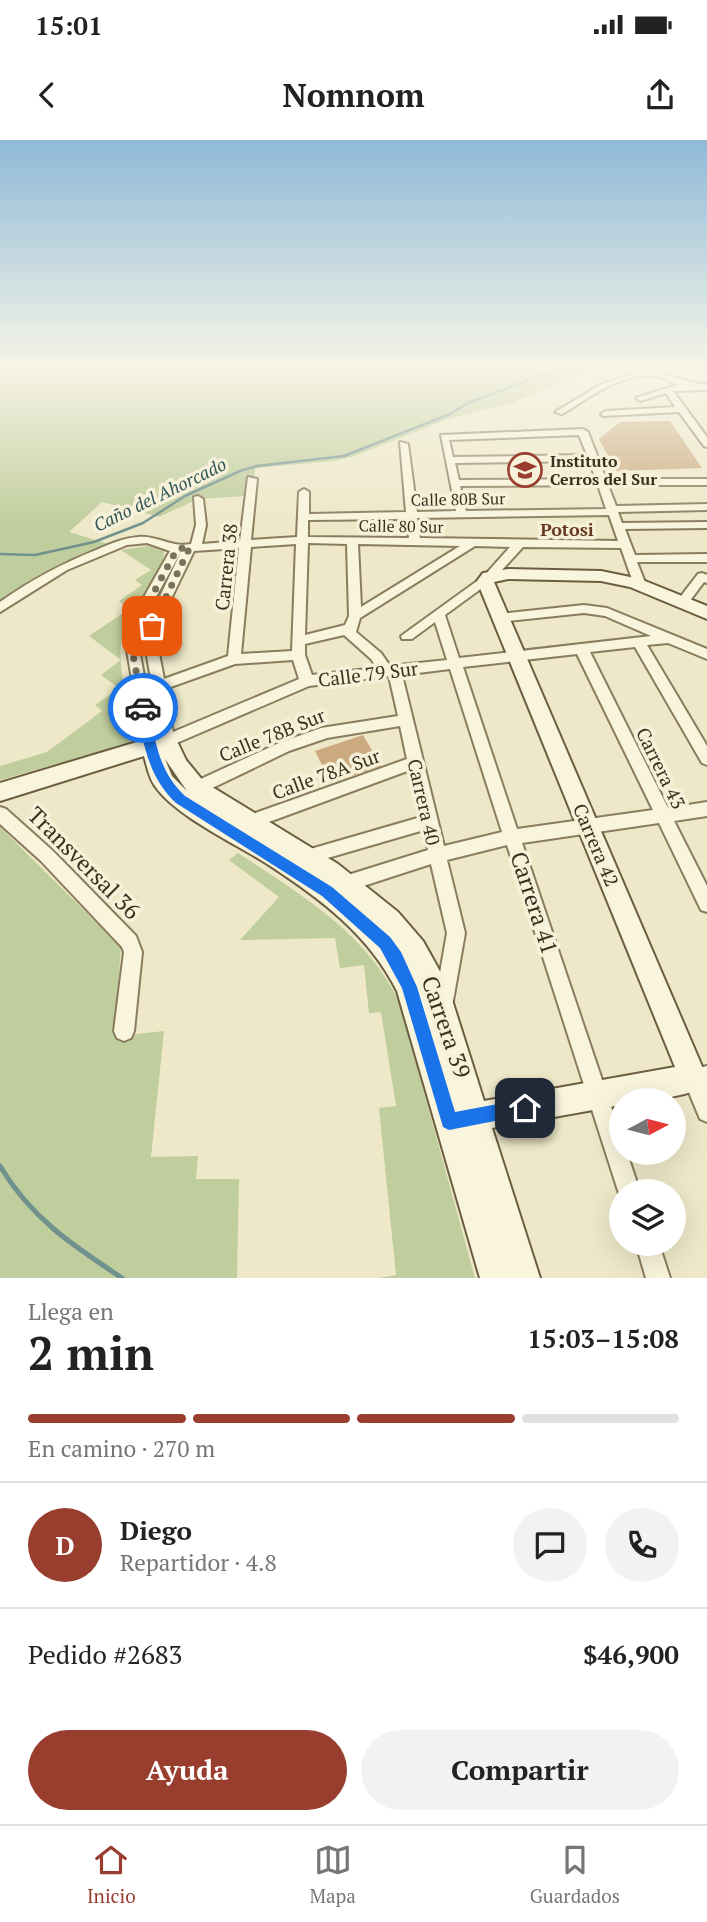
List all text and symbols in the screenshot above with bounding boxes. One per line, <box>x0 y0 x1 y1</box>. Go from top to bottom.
text: 15:01 <box>35 8 103 42</box>
text: Nomnom <box>282 74 425 116</box>
icon: back <box>28 76 66 114</box>
icon: share <box>641 76 679 114</box>
place label: Instituto Cerros del Sur <box>550 450 657 490</box>
water label: Caño del Ahorcado <box>89 451 230 537</box>
school or university icon: Instituto Cerros del Sur <box>506 451 544 489</box>
street label: Calle 80B Sur <box>410 487 506 511</box>
street label: Calle 80 Sur <box>358 514 444 538</box>
district label: Potosi <box>540 517 594 541</box>
street label: Carrera 38 <box>208 522 243 612</box>
pin <box>122 596 182 656</box>
icon: bag <box>133 607 171 645</box>
street label: Calle 79 Sur <box>316 655 420 692</box>
courier <box>108 673 178 743</box>
icon: car <box>124 689 162 727</box>
street label: Calle 78B Sur <box>215 702 329 767</box>
street label: Carrera 43 <box>631 723 692 813</box>
street label: Calle 78A Sur <box>268 742 384 805</box>
street label: Carrera 40 <box>402 756 447 847</box>
street label: Transversal 36 <box>21 799 148 926</box>
street label: Carrera 42 <box>568 800 625 890</box>
street label: Carrera 41 <box>503 848 566 958</box>
street label: Carrera 39 <box>415 972 478 1082</box>
pin <box>495 1078 555 1138</box>
north arrow <box>609 1088 686 1166</box>
map controls <box>609 1088 686 1256</box>
icon: home <box>506 1089 544 1127</box>
button: layers <box>609 1179 686 1256</box>
text: Llega en <box>28 1296 114 1327</box>
text: 15:03–15:08 <box>527 1321 679 1355</box>
text: 2 min <box>28 1322 154 1383</box>
text: En camino · 270 m <box>28 1433 215 1464</box>
button: chat <box>513 1508 587 1582</box>
button: phone <box>605 1508 679 1582</box>
text: Diego <box>120 1513 192 1547</box>
text: D <box>55 1528 75 1562</box>
text: Repartidor · 4.8 <box>120 1547 277 1578</box>
text: Pedido #2683 <box>28 1637 182 1671</box>
text: $46,900 <box>583 1637 679 1671</box>
button: Ayuda <box>28 1730 347 1810</box>
button: Compartir <box>361 1730 679 1810</box>
tab: Inicio <box>87 1841 136 1908</box>
tab: Mapa <box>310 1841 356 1908</box>
tab: Guardados <box>530 1841 620 1908</box>

